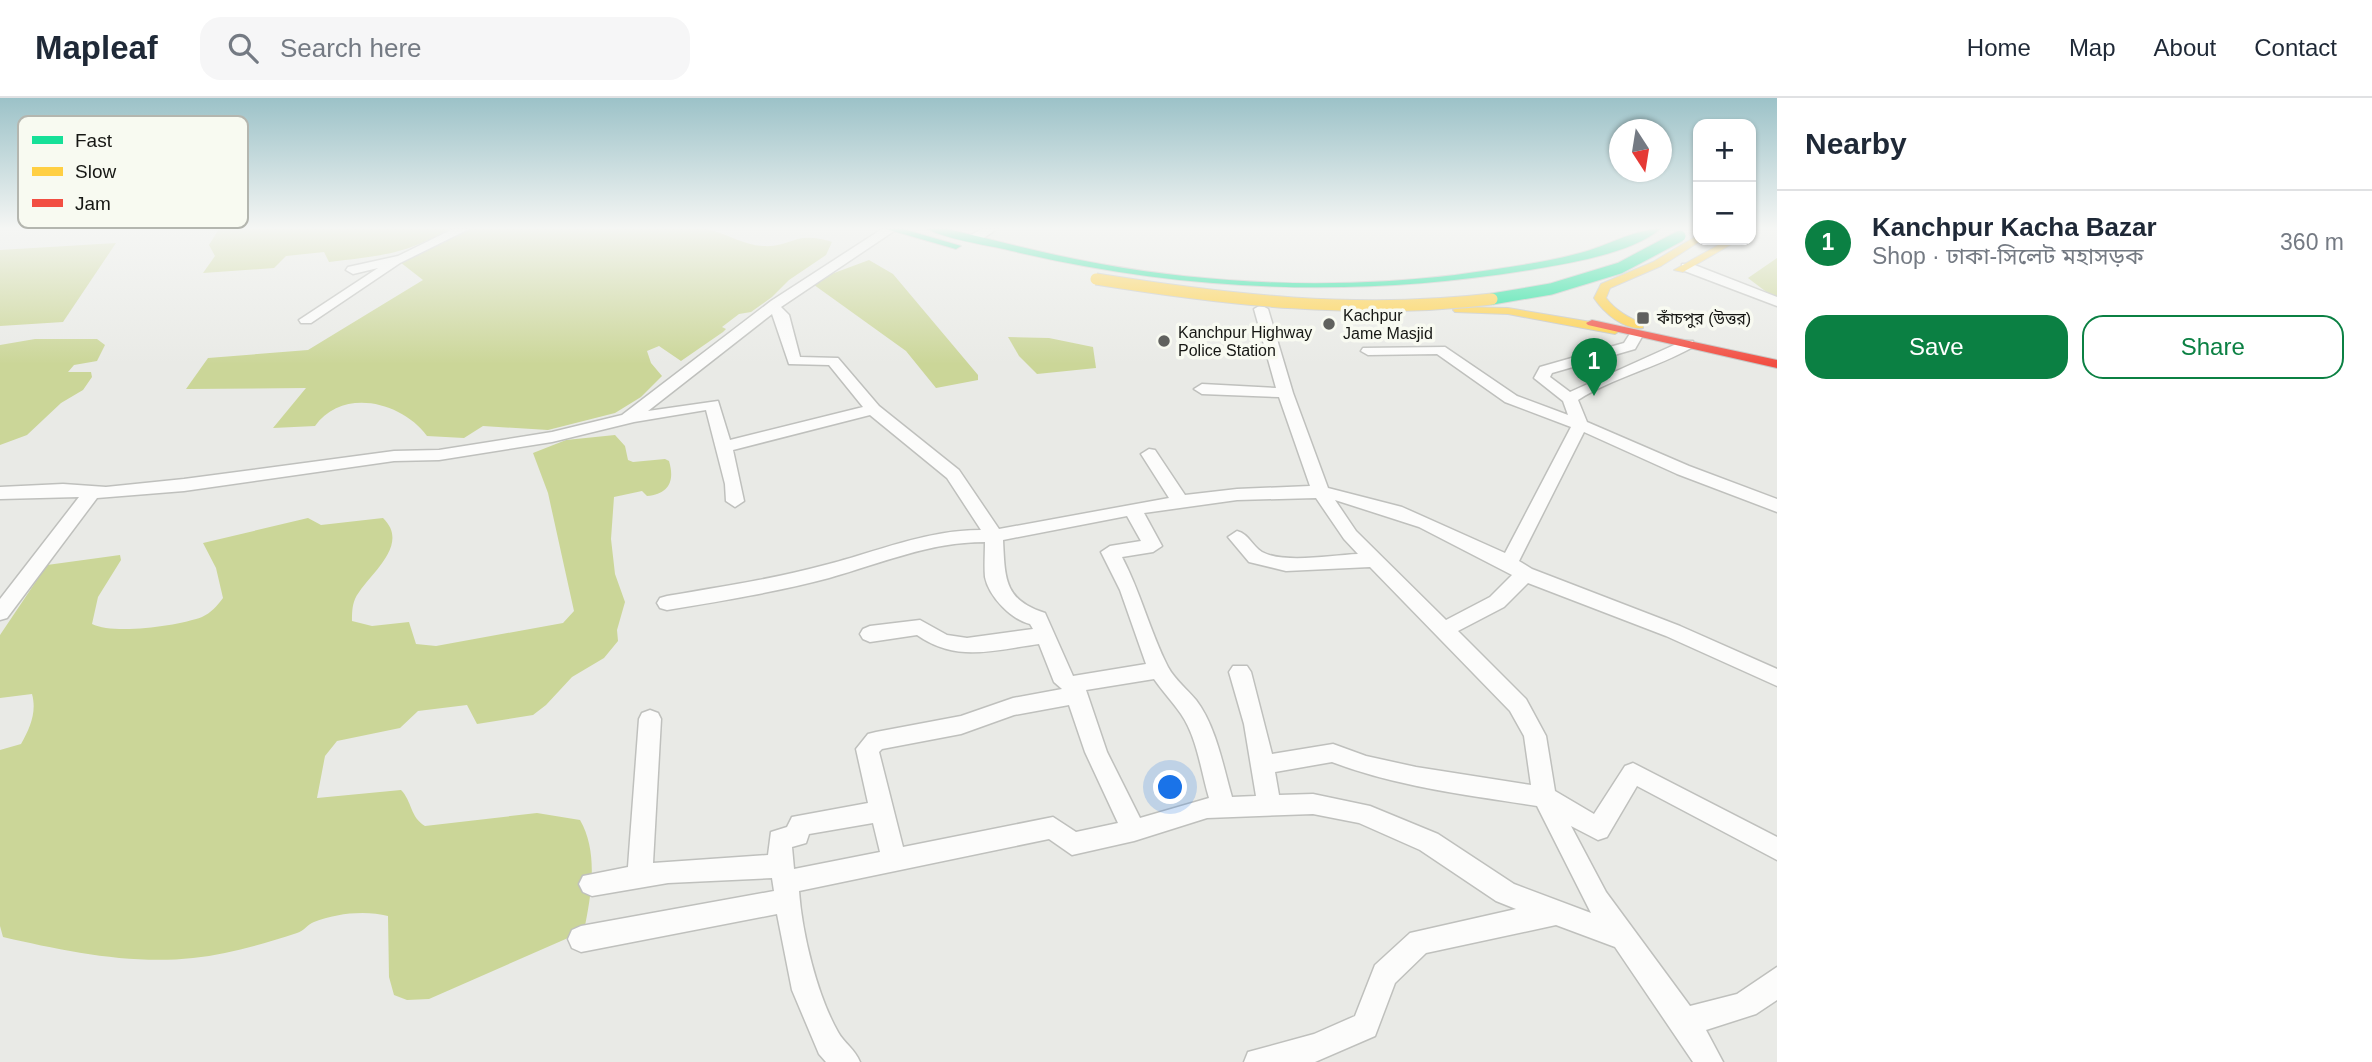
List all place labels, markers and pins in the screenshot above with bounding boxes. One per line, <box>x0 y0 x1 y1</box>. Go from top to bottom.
place label: Kachpur Jame Masjid <box>1343 307 1433 342</box>
place label: কাঁচপুর (উত্তর) <box>1656 309 1751 328</box>
marker: কাঁচপুর (উত্তর) <box>1635 310 1651 326</box>
marker: Kachpur Jame Masjid <box>1321 316 1337 332</box>
place label: Kanchpur Highway Police Station <box>1178 324 1312 359</box>
marker: Kanchpur Highway Police Station <box>1156 333 1172 349</box>
pin: 1 <box>1571 338 1617 396</box>

